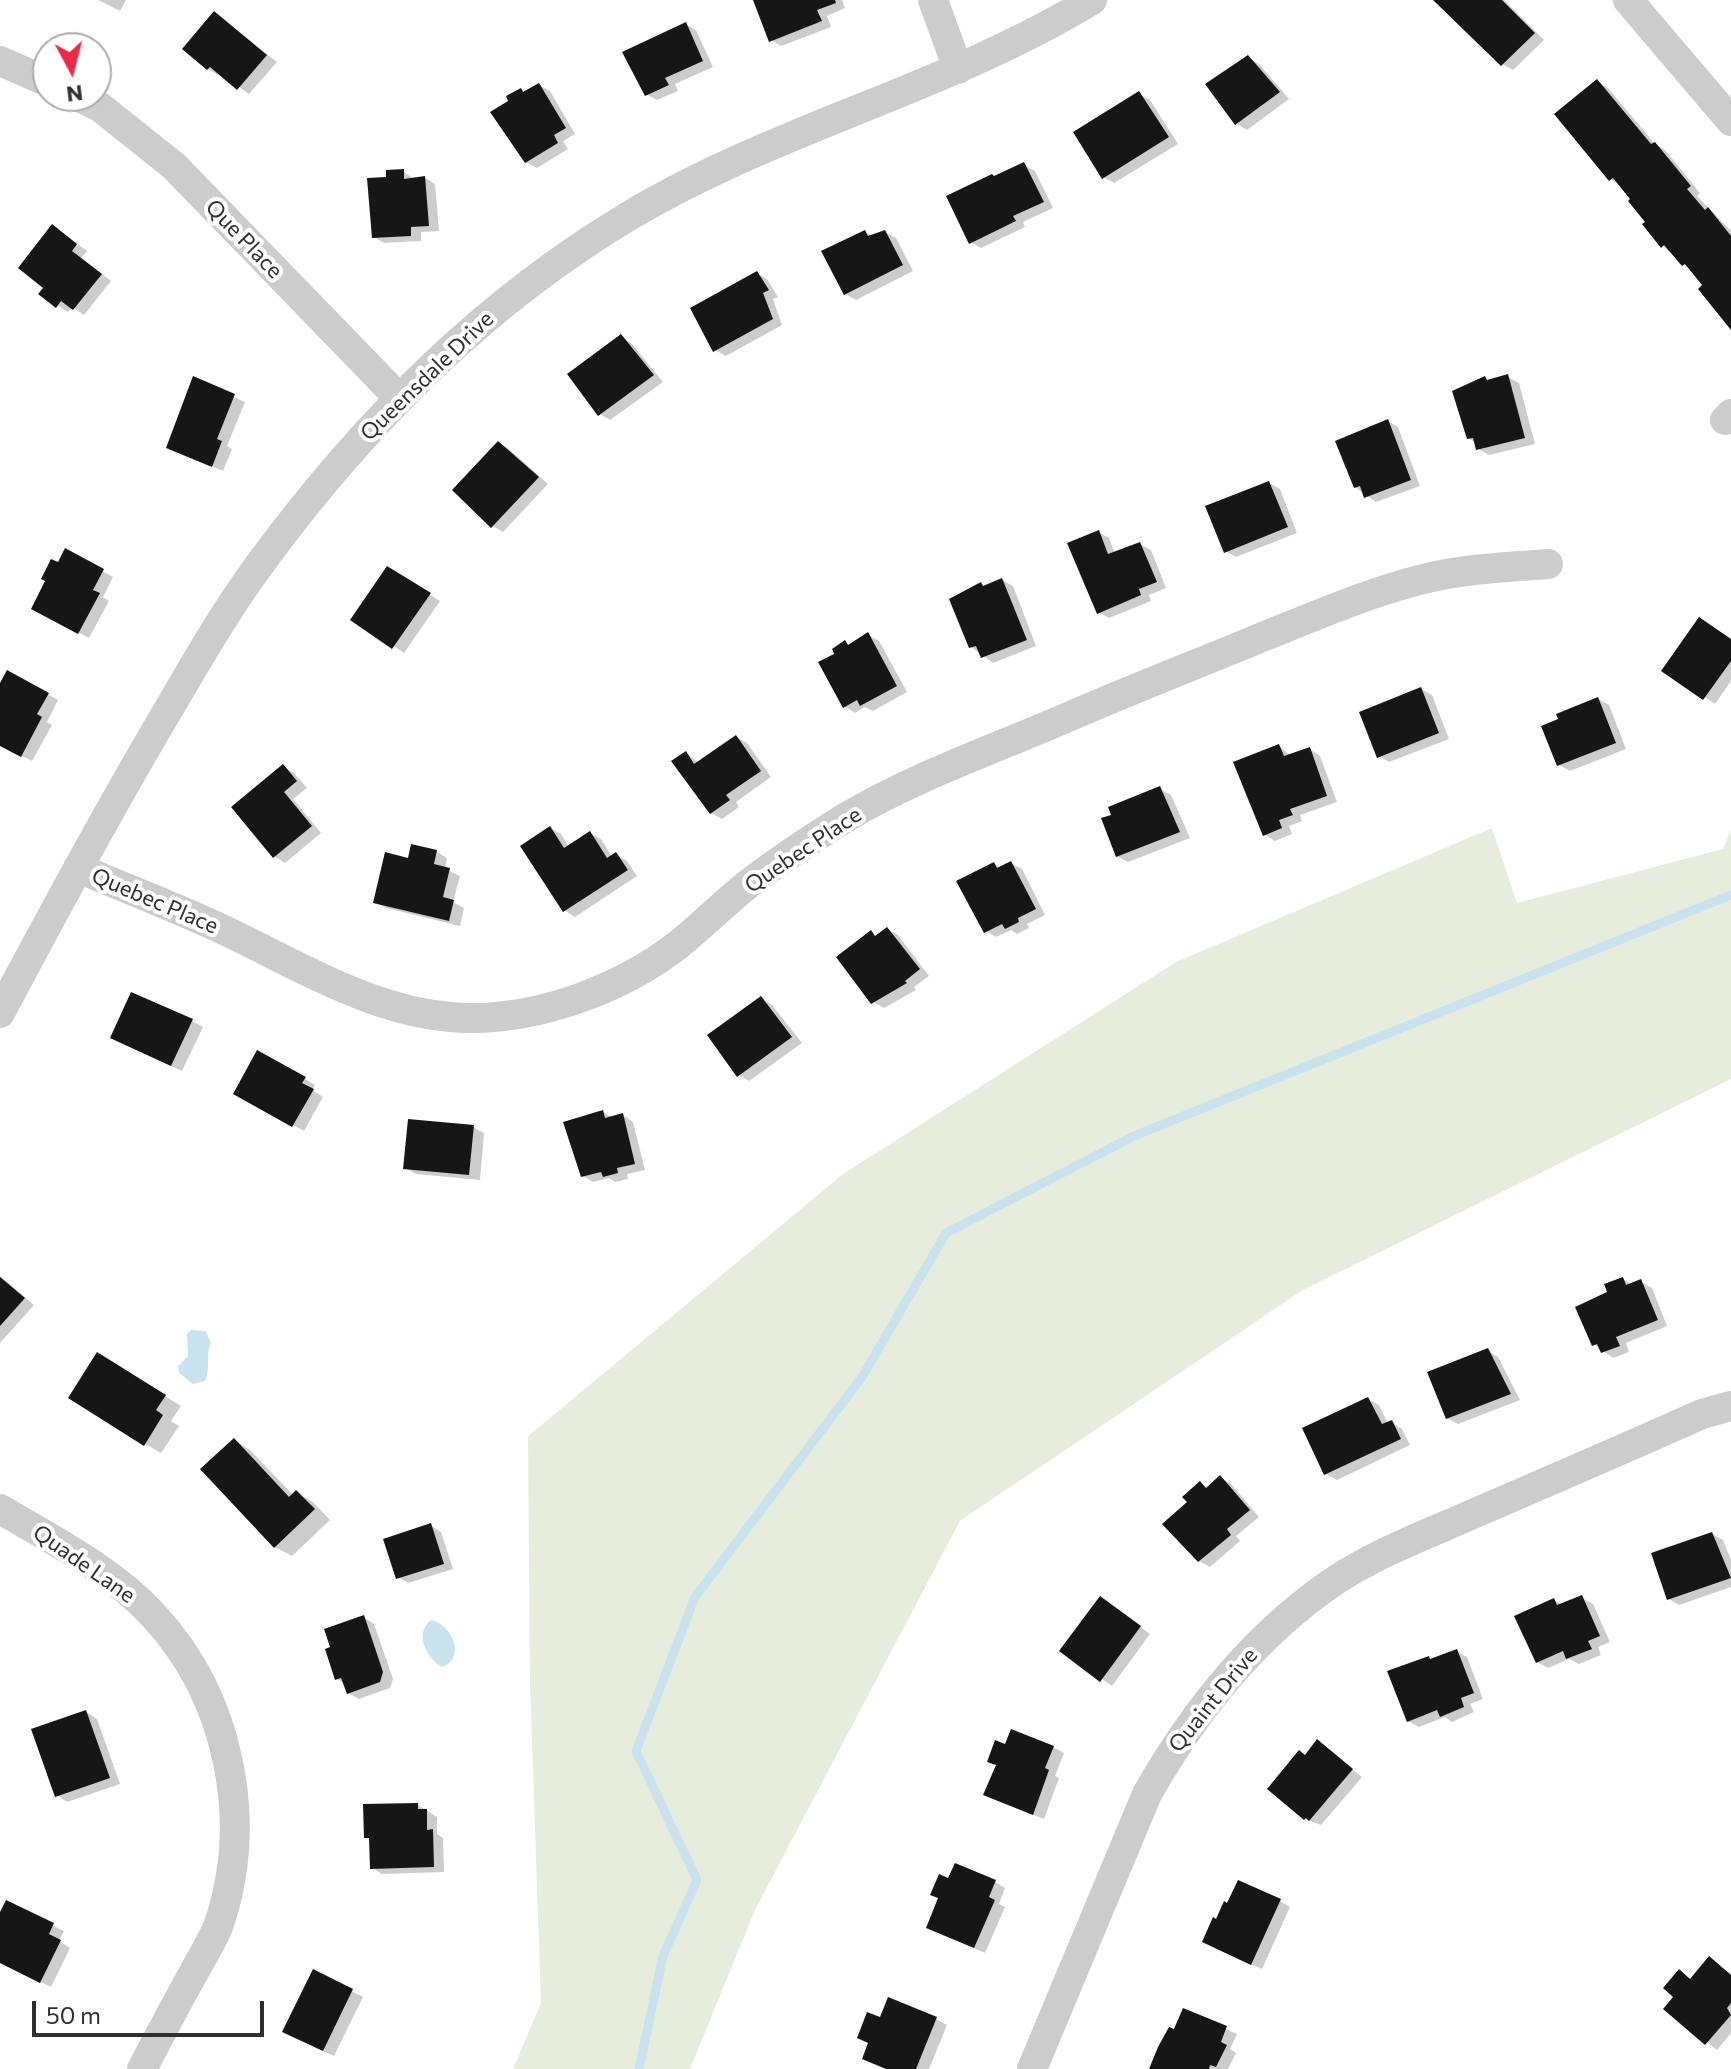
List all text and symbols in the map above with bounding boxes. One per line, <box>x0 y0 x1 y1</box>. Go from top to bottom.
north arrow <box>32 32 112 112</box>
text: N <box>65 80 85 109</box>
street label: Que Place <box>200 194 288 284</box>
street label: Queensdale Drive <box>355 306 499 446</box>
street label: Quebec Place <box>740 801 866 899</box>
street label: Quebec Place <box>88 862 222 940</box>
street label: Quade Lane <box>28 1519 140 1609</box>
street label: Quaint Drive <box>1163 1643 1263 1757</box>
scale bar <box>36 1985 268 2035</box>
text: 50 m <box>46 2000 101 2029</box>

